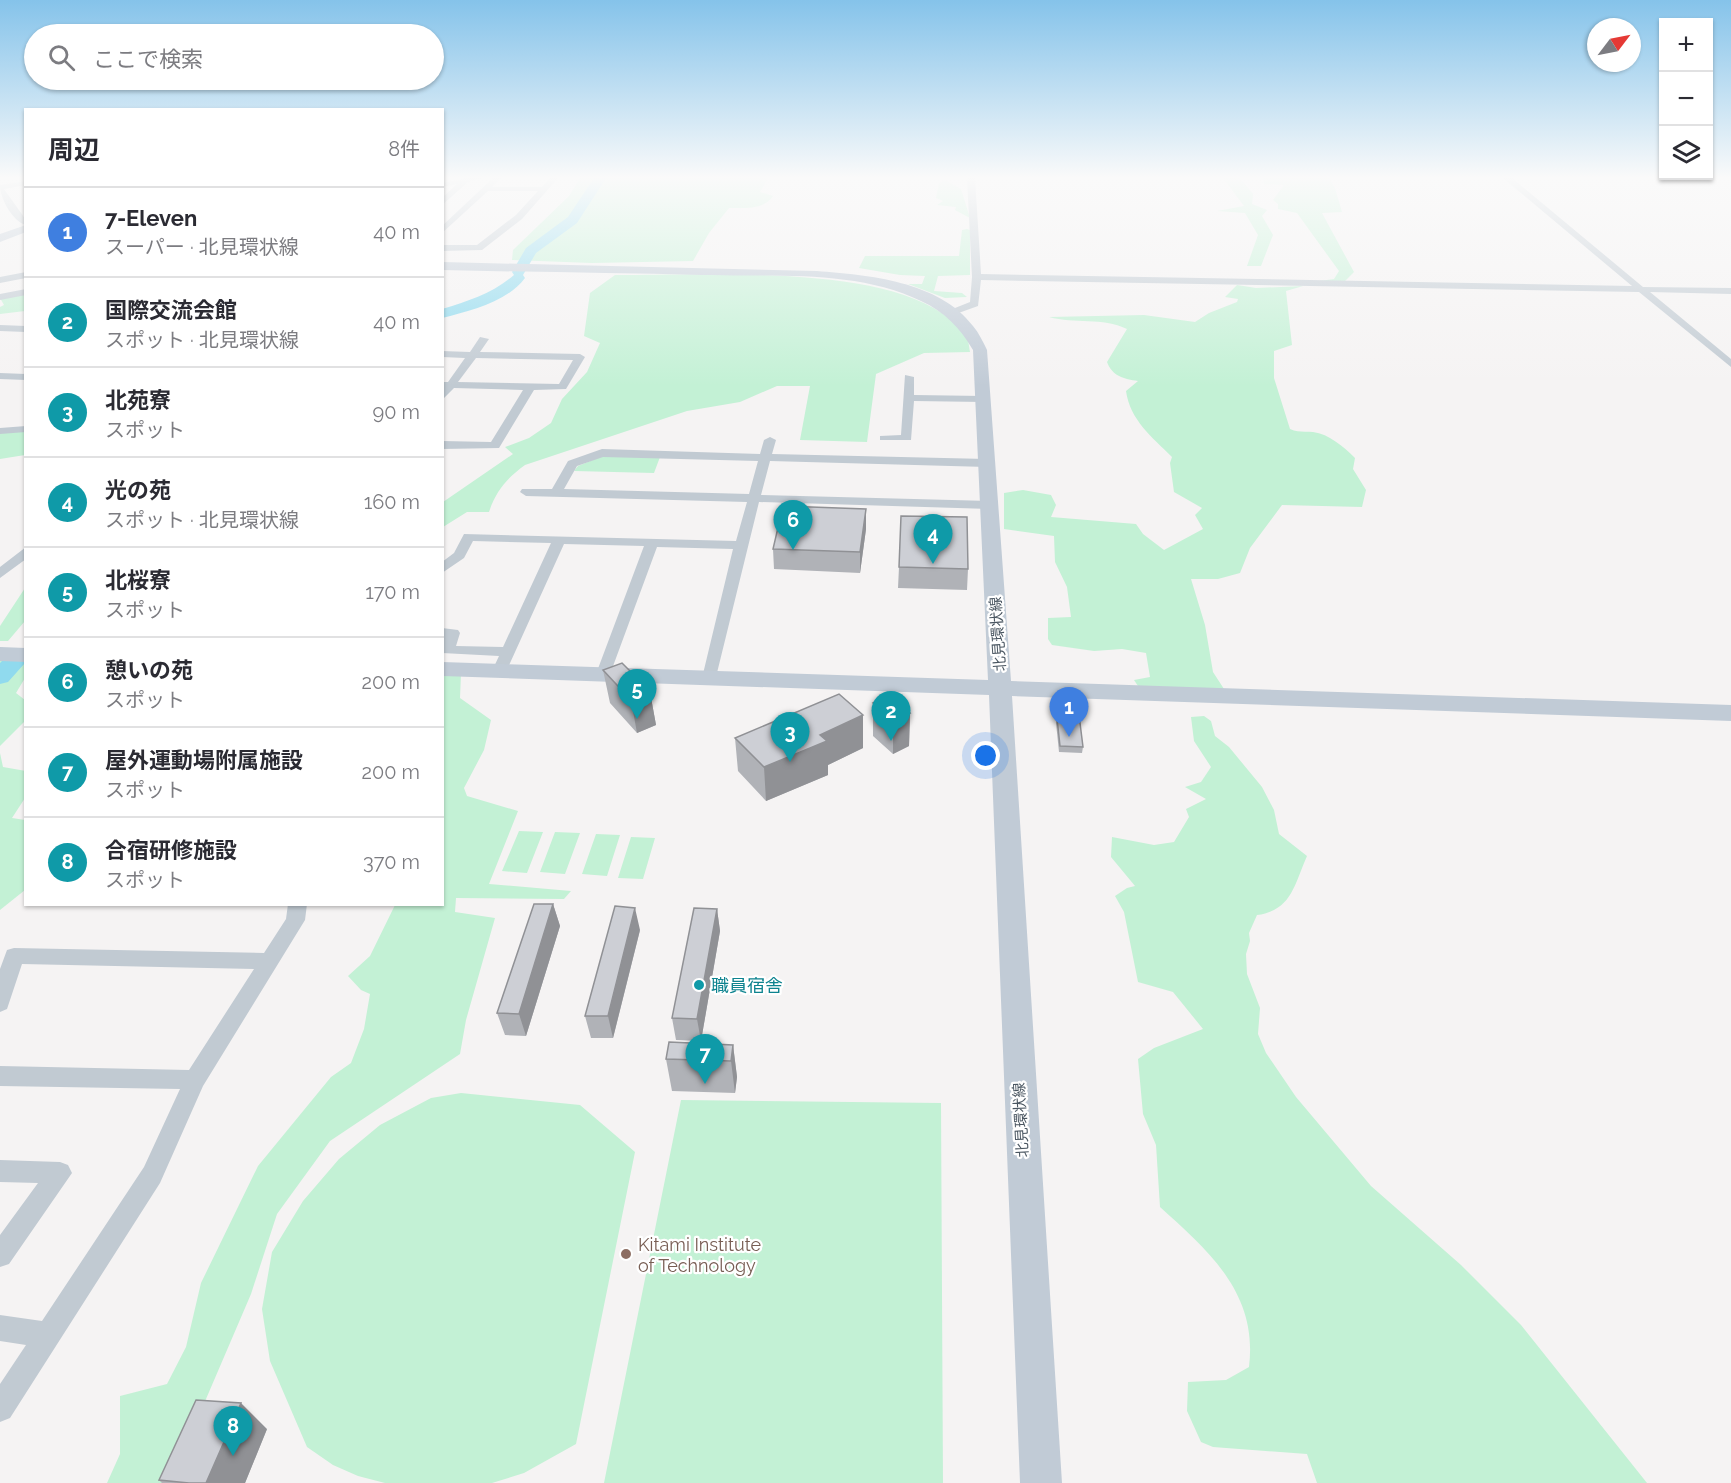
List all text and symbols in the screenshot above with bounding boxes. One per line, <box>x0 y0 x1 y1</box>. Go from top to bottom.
north arrow <box>1587 18 1641 72</box>
map controls <box>1659 18 1713 180</box>
button: + <box>1659 18 1713 72</box>
search box <box>24 24 444 90</box>
icon: search <box>45 41 78 74</box>
text: ここで検索 <box>93 46 203 72</box>
button: − <box>1659 72 1713 126</box>
button: layers <box>1659 126 1713 180</box>
text: 周辺 <box>48 135 100 165</box>
text: 8件 <box>388 137 420 161</box>
text: 7-Eleven <box>105 205 197 231</box>
text: 1 <box>63 220 72 244</box>
text: 40 m <box>373 220 420 244</box>
text: スーパー · 北見環状線 <box>105 235 299 259</box>
text: 国際交流会館 <box>105 297 237 323</box>
text: 2 <box>62 310 73 334</box>
text: 40 m <box>373 310 420 334</box>
text: スポット · 北見環状線 <box>105 328 299 352</box>
text: 北苑寮 <box>105 387 171 413</box>
text: 3 <box>62 400 73 424</box>
text: 90 m <box>373 400 420 424</box>
text: スポット <box>105 418 185 442</box>
text: 光の苑 <box>105 477 171 503</box>
text: 4 <box>62 490 73 514</box>
text: 160 m <box>364 490 420 514</box>
pin: 6 <box>774 500 812 550</box>
text: スポット · 北見環状線 <box>105 508 299 532</box>
pin: 4 <box>914 514 952 564</box>
text: 北桜寮 <box>105 567 171 593</box>
text: 5 <box>62 580 73 604</box>
text: 170 m <box>365 580 420 604</box>
street label: 北見環状線 <box>986 596 1010 672</box>
text: スポット <box>105 598 185 622</box>
text: 憩いの苑 <box>105 657 193 683</box>
text: 6 <box>61 670 74 694</box>
text: 200 m <box>362 670 420 694</box>
pin: 5 <box>618 670 656 719</box>
text: スポット <box>105 688 185 712</box>
pin: 1 <box>1050 688 1088 737</box>
pin: 2 <box>872 692 910 741</box>
pin: 3 <box>770 712 810 762</box>
your location <box>971 741 1000 770</box>
text: 屋外運動場附属施設 <box>105 747 303 773</box>
text: 7 <box>62 760 73 784</box>
text: 200 m <box>362 760 420 784</box>
text: スポット <box>105 778 185 802</box>
text: 合宿研修施設 <box>105 837 237 863</box>
text: 8 <box>61 850 74 874</box>
text: 370 m <box>363 850 420 874</box>
text: スポット <box>105 868 185 892</box>
place label: 職員宿舎 <box>711 975 783 996</box>
marker: 職員宿舎 <box>692 978 706 992</box>
pin: 7 <box>686 1034 724 1084</box>
street label: 北見環状線 <box>1010 1082 1032 1158</box>
place label: Kitami Institute of Technology <box>638 1234 762 1276</box>
marker: Kitami Institute of Technology <box>619 1247 633 1261</box>
pin: 8 <box>214 1406 252 1456</box>

